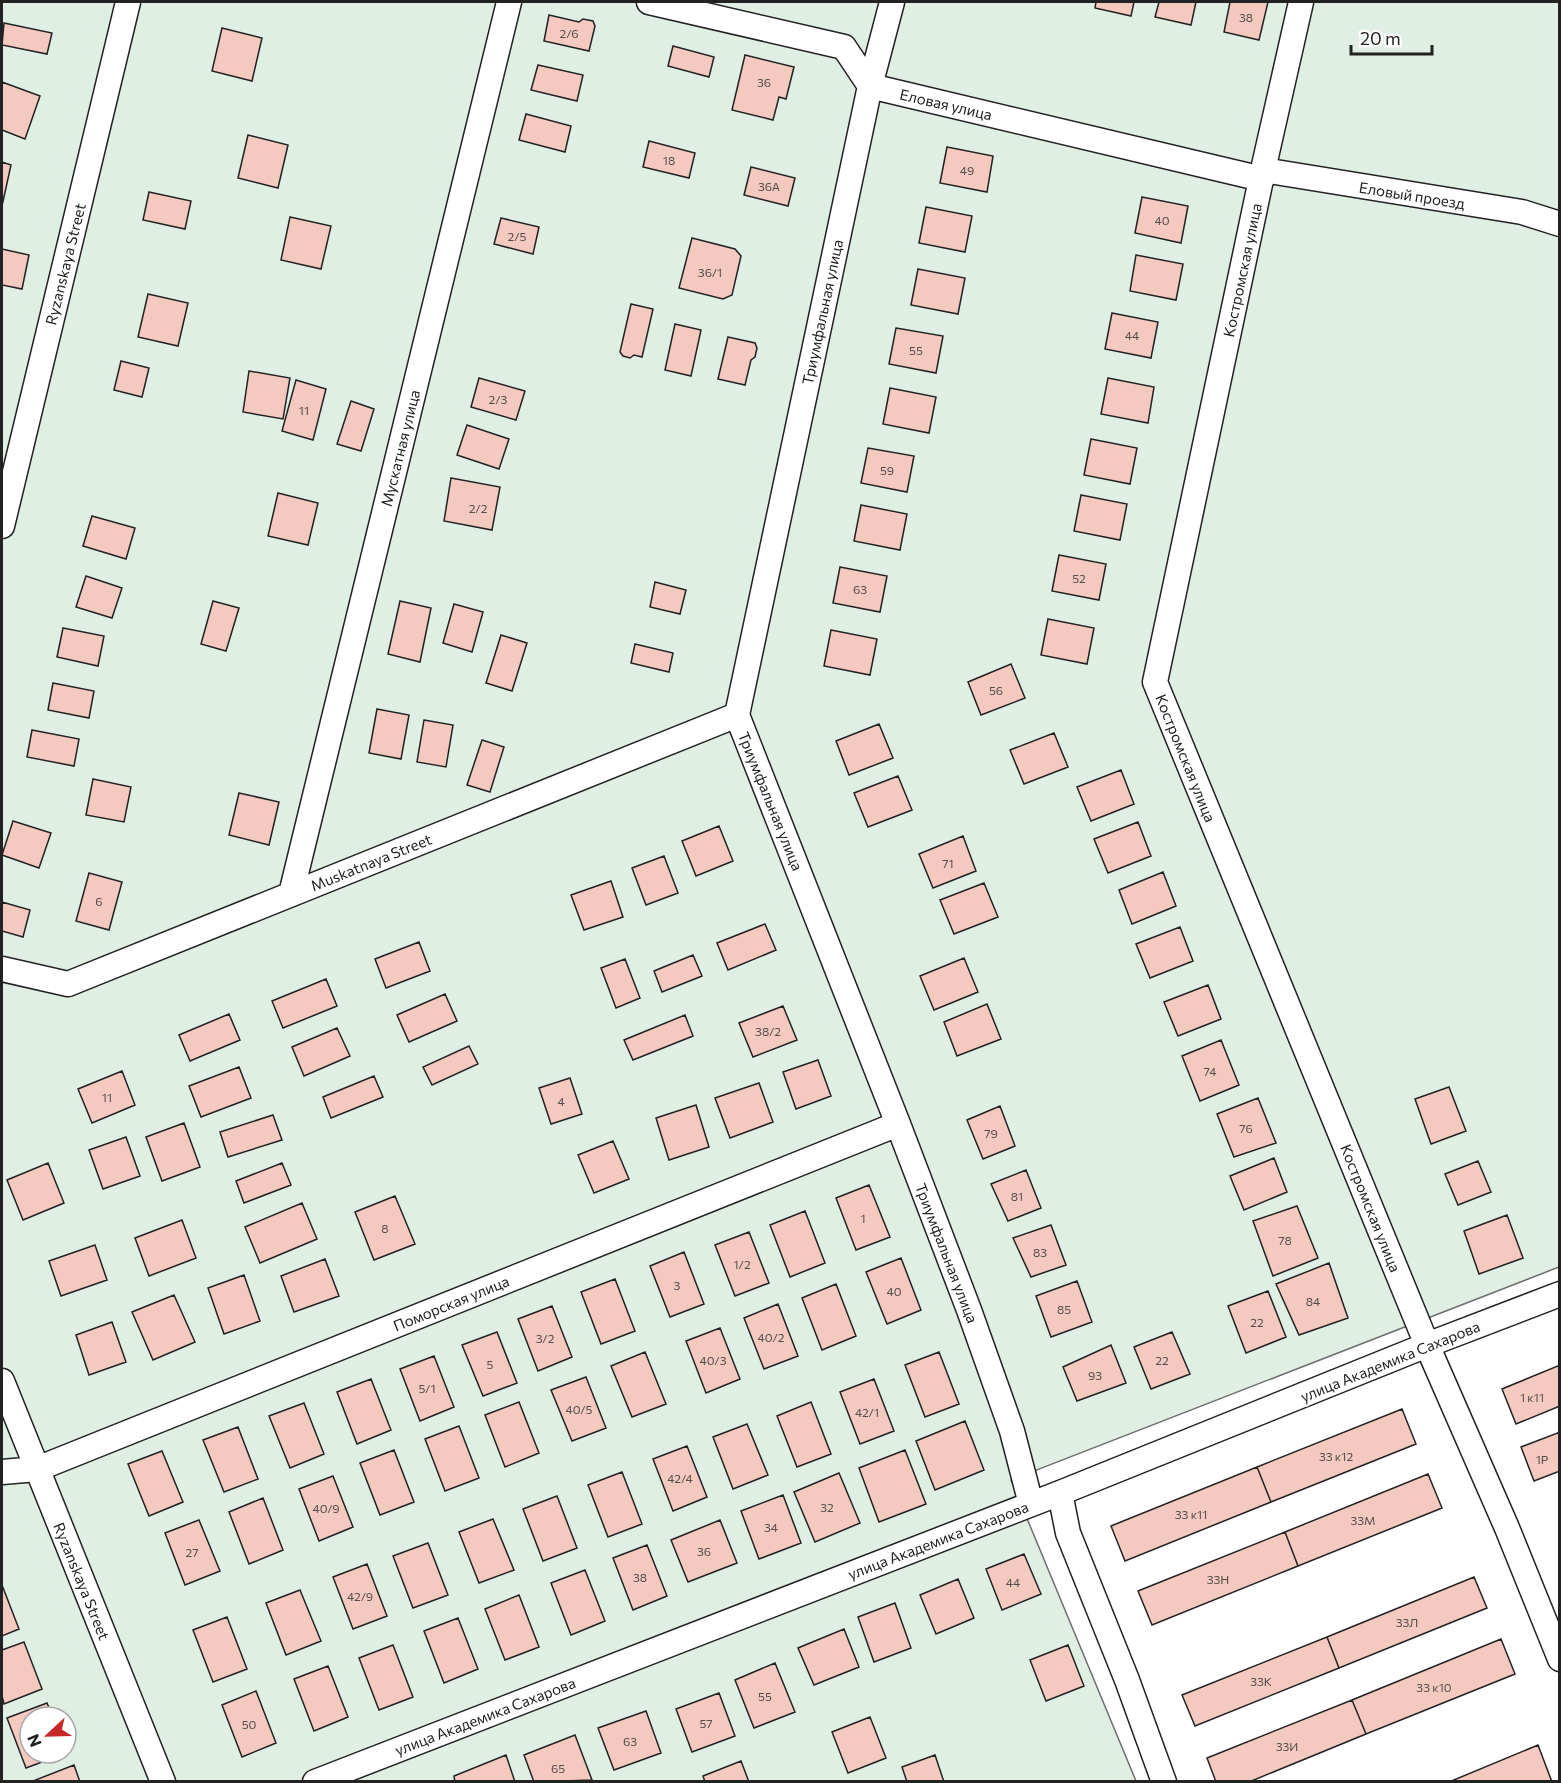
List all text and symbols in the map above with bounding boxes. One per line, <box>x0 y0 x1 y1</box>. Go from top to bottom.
house number: 38 <box>1239 10 1253 24</box>
scale bar <box>1351 18 1432 56</box>
house number: 2/6 <box>560 26 578 40</box>
text: 20 m <box>1360 27 1401 49</box>
house number: 36 <box>757 75 771 89</box>
street label: Еловая улица <box>898 85 994 123</box>
house number: 18 <box>663 153 675 167</box>
house number: 49 <box>960 163 974 177</box>
street label: Еловый проезд <box>1358 178 1466 212</box>
house number: 36А <box>758 179 780 193</box>
street label: Ryzanskaya Street <box>41 201 89 327</box>
street label: Костромская улица <box>1219 201 1265 339</box>
house number: 40 <box>1154 213 1170 227</box>
house number: 2/5 <box>508 229 527 243</box>
street label: Триумфальная улица <box>798 238 846 386</box>
house number: 36/1 <box>698 265 722 279</box>
house number: 44 <box>1125 328 1139 342</box>
house number: 55 <box>909 343 923 357</box>
street label: Мускатная улица <box>377 388 423 508</box>
house number: 2/3 <box>489 392 508 406</box>
house number: 11 <box>299 403 309 417</box>
house number: 59 <box>880 463 894 477</box>
house number: 2/2 <box>469 501 488 515</box>
house number: 52 <box>1072 571 1086 585</box>
house number: 63 <box>853 582 867 596</box>
house number: 56 <box>989 683 1003 697</box>
street label: Костромская улица <box>1152 691 1220 825</box>
street label: Триумфальная улица <box>735 729 807 873</box>
street label: Muskatnaya Street <box>308 830 434 894</box>
house number: 71 <box>942 856 954 870</box>
house number: 6 <box>95 894 103 908</box>
house number: 38/2 <box>755 1024 781 1038</box>
house number: 74 <box>1204 1064 1216 1078</box>
house number: 11 <box>102 1090 112 1104</box>
house number: 4 <box>557 1094 565 1108</box>
house number: 76 <box>1239 1121 1253 1135</box>
house number: 79 <box>984 1126 998 1140</box>
street label: Костромская улица <box>1337 1141 1405 1275</box>
street label: Триумфальная улица <box>912 1181 982 1325</box>
house number: 81 <box>1011 1189 1023 1203</box>
house number: 1 <box>860 1211 866 1225</box>
house number: 8 <box>381 1221 389 1235</box>
house number: 78 <box>1278 1233 1292 1247</box>
house number: 83 <box>1033 1245 1047 1259</box>
house number: 1/2 <box>733 1257 751 1271</box>
street label: Поморская улица <box>390 1272 512 1334</box>
house number: 3 <box>674 1278 681 1292</box>
house number: 40 <box>886 1284 902 1298</box>
house number: 84 <box>1306 1294 1320 1308</box>
house number: 85 <box>1057 1302 1071 1316</box>
house number: 22 <box>1250 1315 1264 1329</box>
street label: улица Академика Сахарова <box>1298 1317 1482 1405</box>
house number: 40/2 <box>758 1330 785 1344</box>
house number: 3/2 <box>536 1331 555 1345</box>
house number: 40/3 <box>700 1353 727 1367</box>
house number: 22 <box>1155 1353 1169 1367</box>
house number: 5 <box>487 1357 494 1371</box>
house number: 93 <box>1088 1368 1102 1382</box>
house number: 5/1 <box>418 1381 436 1395</box>
house number: 1 к11 <box>1520 1390 1544 1404</box>
house number: 40/5 <box>565 1402 593 1416</box>
house number: 42/1 <box>855 1405 879 1419</box>
house number: 33 к12 <box>1319 1449 1353 1463</box>
house number: 1Р <box>1536 1452 1549 1466</box>
house number: 42/4 <box>667 1471 693 1485</box>
street label: улица Академика Сахарова <box>845 1497 1031 1583</box>
house number: 32 <box>820 1500 834 1514</box>
house number: 40/9 <box>312 1501 340 1515</box>
house number: 33 к11 <box>1175 1507 1207 1521</box>
house number: 33М <box>1350 1513 1376 1527</box>
street label: Ryzanskaya Street <box>50 1520 114 1642</box>
house number: 34 <box>764 1520 778 1534</box>
house number: 36 <box>697 1544 711 1558</box>
house number: 27 <box>186 1545 198 1559</box>
house number: 38 <box>633 1570 647 1584</box>
house number: 33Н <box>1207 1572 1229 1586</box>
house number: 44 <box>1006 1575 1020 1589</box>
house number: 42/9 <box>347 1589 373 1603</box>
house number: 33Л <box>1396 1615 1418 1629</box>
street label: улица Академика Сахарова <box>392 1673 578 1759</box>
house number: 33К <box>1250 1674 1272 1688</box>
house number: 33 к10 <box>1416 1680 1452 1694</box>
house number: 55 <box>758 1689 772 1703</box>
north arrow <box>18 1705 78 1765</box>
house number: 57 <box>699 1716 713 1730</box>
house number: 50 <box>242 1717 257 1731</box>
text: N <box>23 1732 45 1750</box>
house number: 63 <box>623 1734 637 1748</box>
house number: 33И <box>1276 1739 1298 1753</box>
house number: 65 <box>551 1761 565 1775</box>

